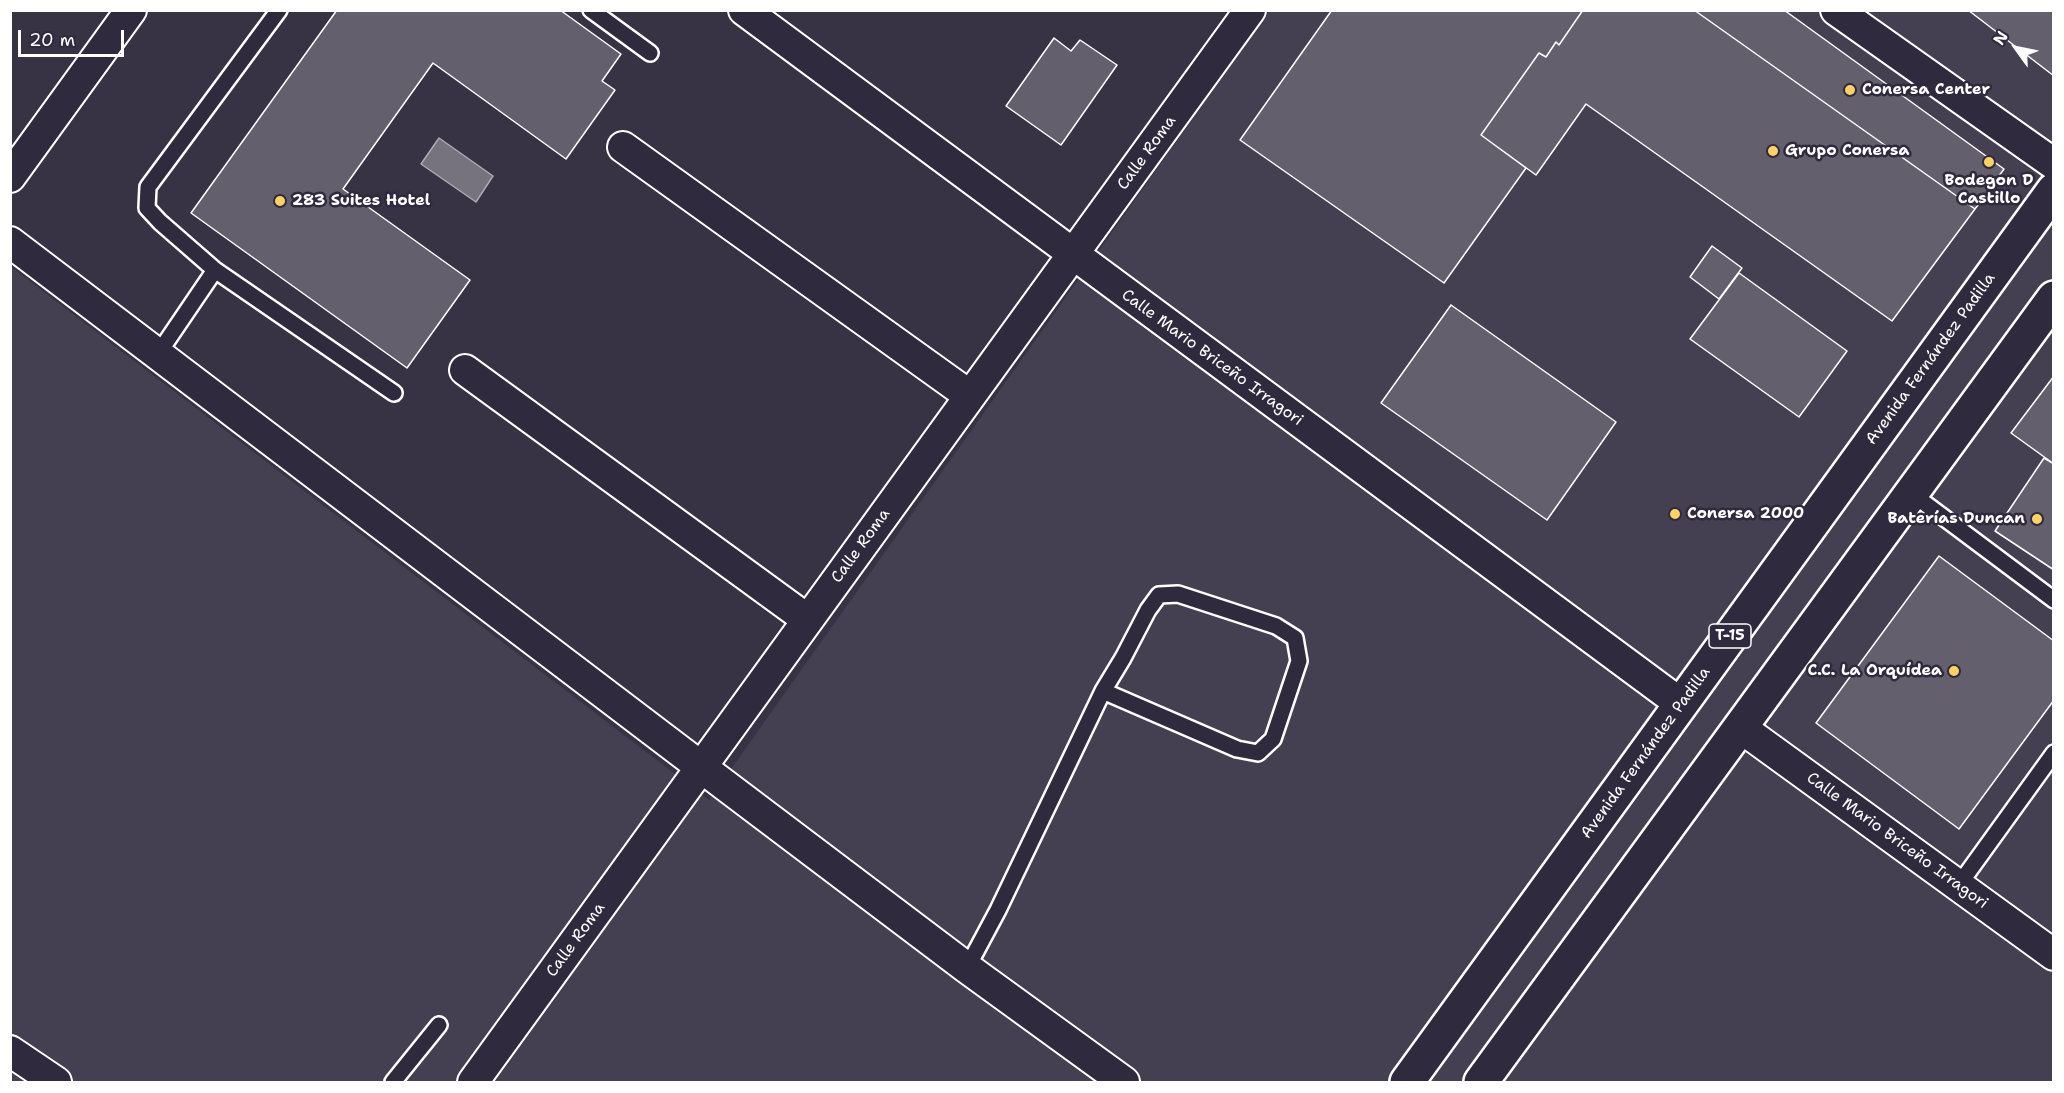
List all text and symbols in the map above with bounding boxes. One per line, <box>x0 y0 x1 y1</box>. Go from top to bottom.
scale bar <box>21 18 128 56</box>
north arrow <box>1986 18 2046 78</box>
text: N <box>1988 27 2013 49</box>
text: 20 m <box>29 28 75 52</box>
place label: Conersa Center <box>1862 80 1990 100</box>
marker: Conersa Center <box>1843 83 1857 97</box>
street label: Calle Roma <box>1114 112 1180 194</box>
place label: Grupo Conersa <box>1785 141 1909 161</box>
marker: Grupo Conersa <box>1766 144 1780 158</box>
marker: Bodegon D Castillo <box>1982 155 1996 169</box>
place label: Bodegon D Castillo <box>1945 171 2033 209</box>
place label: 283 Suites Hotel <box>292 191 430 211</box>
marker: 283 Suites Hotel <box>273 194 287 208</box>
street label: Avenida Fernández Padilla <box>1862 269 2000 449</box>
street label: Calle Mario Briceño Irragori <box>1118 286 1306 430</box>
place label: Conersa 2000 <box>1687 504 1804 524</box>
street label: Calle Roma <box>828 505 894 587</box>
marker: Conersa 2000 <box>1668 507 1682 521</box>
place label: Baterías Duncan <box>1888 509 2025 529</box>
marker: Baterías Duncan <box>2030 512 2044 526</box>
road number: T-15 <box>1709 624 1751 648</box>
place label: C.C. La Orquídea <box>1807 661 1942 681</box>
street label: Avenida Fernández Padilla <box>1577 663 1715 843</box>
marker: C.C. La Orquídea <box>1947 664 1961 678</box>
street label: Calle Mario Briceño Irragori <box>1803 769 1991 913</box>
street label: Calle Roma <box>543 899 609 981</box>

